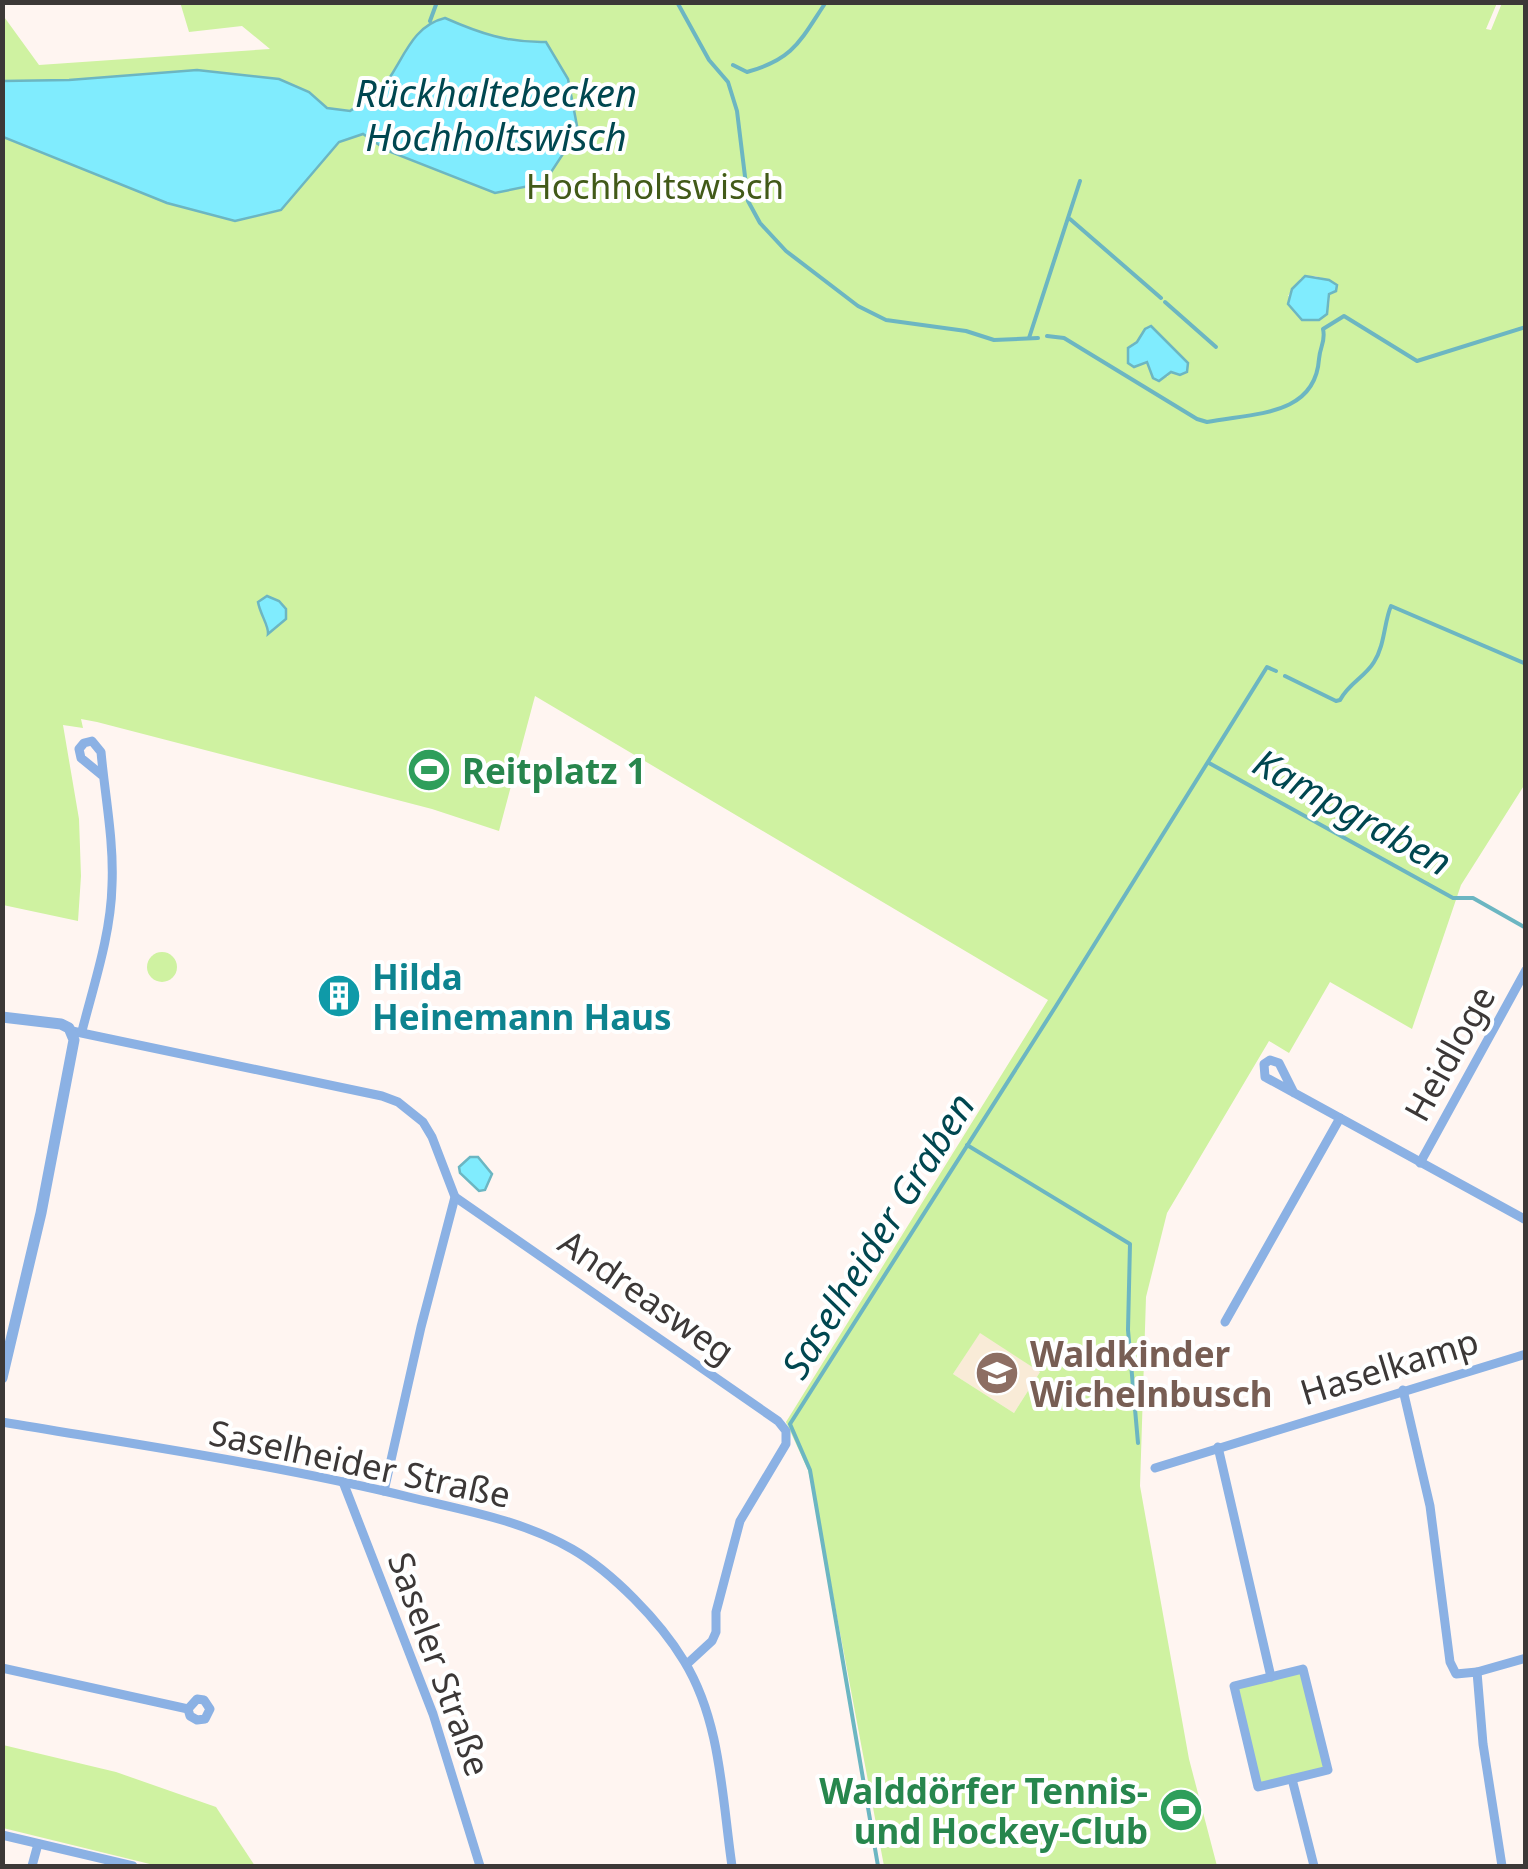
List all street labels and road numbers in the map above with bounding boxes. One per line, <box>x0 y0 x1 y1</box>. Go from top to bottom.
street label: Heidloge <box>1393 977 1505 1129</box>
street label: Andreasweg <box>550 1218 744 1374</box>
street label: Haselkamp <box>1294 1317 1484 1415</box>
street label: Saselheider Straße <box>205 1408 515 1518</box>
street label: Saseler Straße <box>378 1546 502 1782</box>

